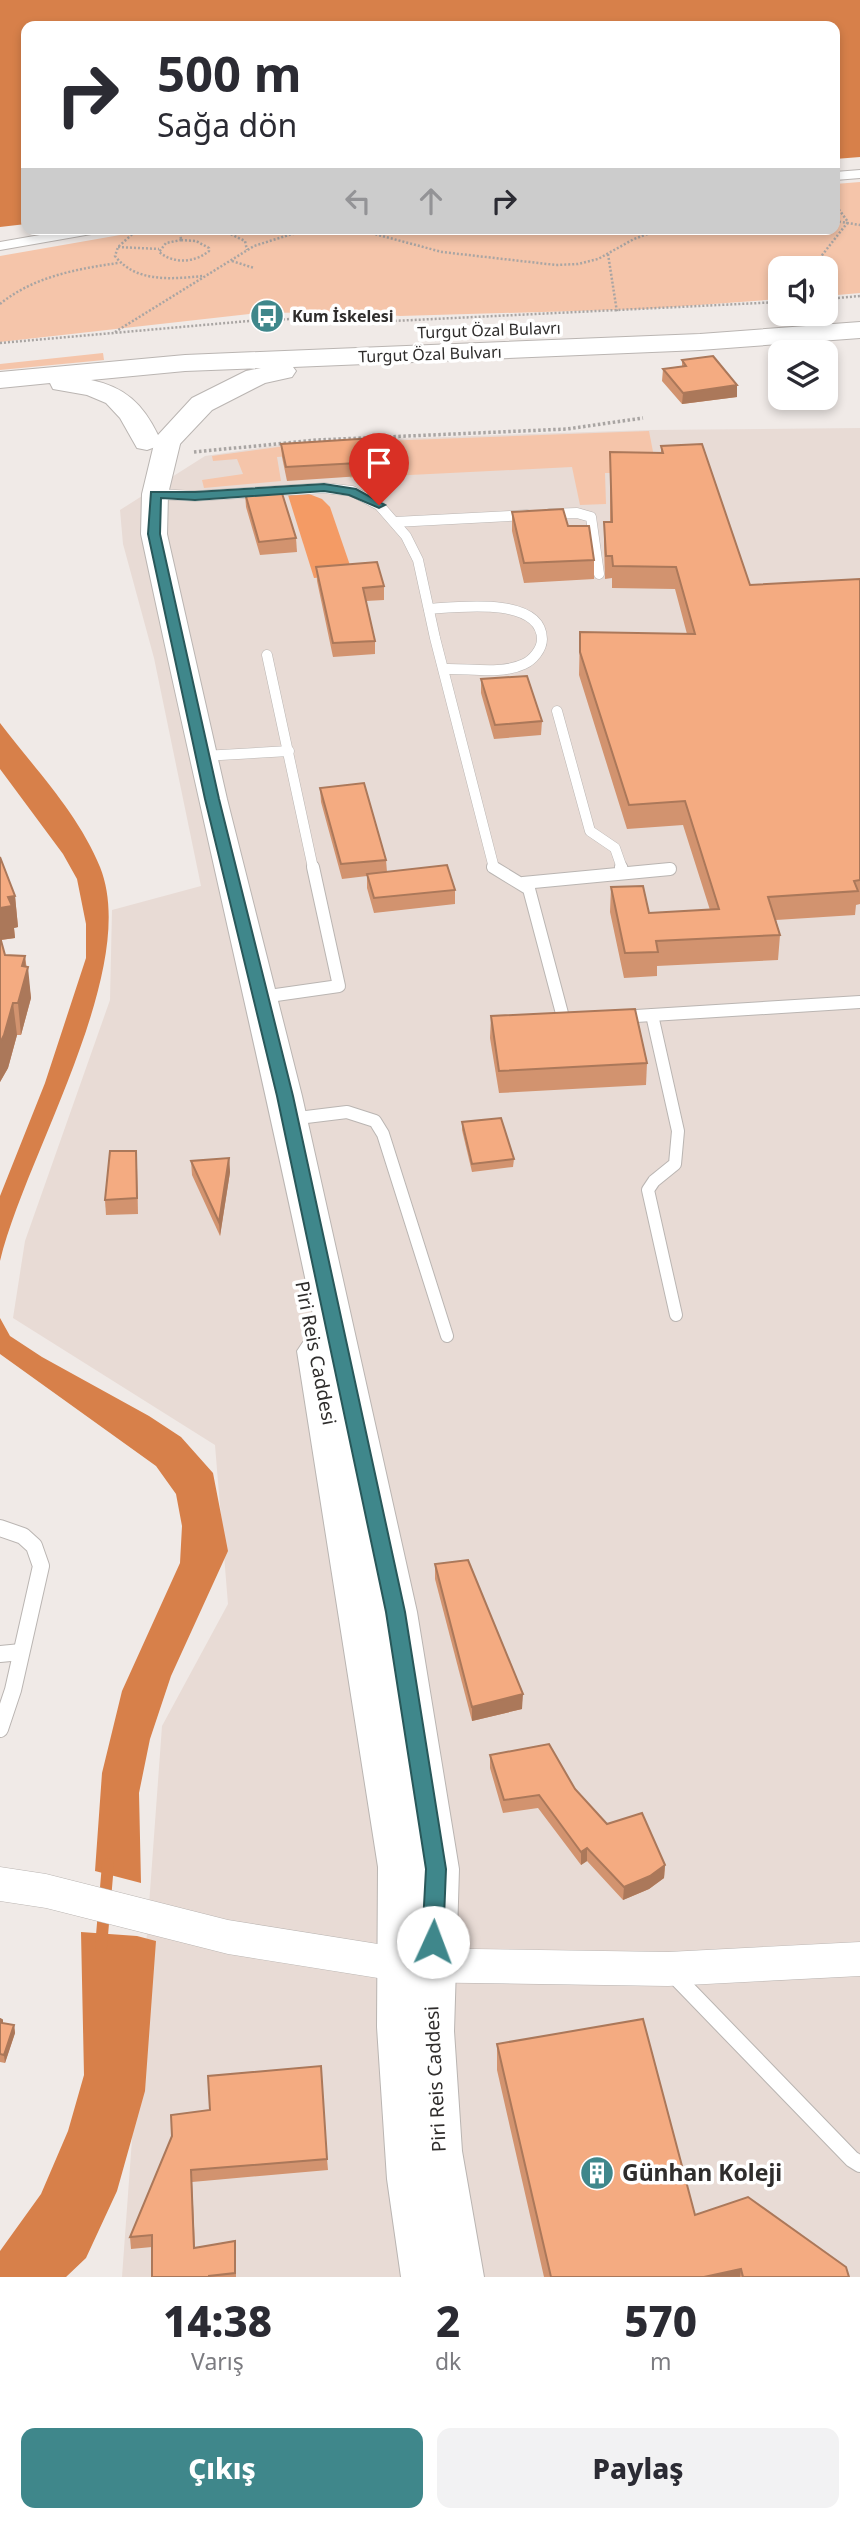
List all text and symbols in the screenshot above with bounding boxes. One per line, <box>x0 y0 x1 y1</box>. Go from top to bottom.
text: 500 m <box>157 40 302 106</box>
icon: right <box>42 49 133 140</box>
text: Sağa dön <box>157 103 297 146</box>
icon: left <box>339 182 377 220</box>
icon: ahead <box>412 182 450 220</box>
icon: right <box>485 182 523 220</box>
map controls <box>768 256 838 410</box>
button: sound <box>768 256 838 326</box>
bus stop icon: Kum İskelesi <box>248 297 286 335</box>
place label: Kum İskelesi <box>292 305 394 327</box>
street label: Turgut Özal Bulavrı <box>417 317 561 343</box>
button: layers <box>768 340 838 410</box>
street label: Turgut Özal Bulvarı <box>358 341 502 367</box>
pin <box>349 433 409 505</box>
icon: arrive <box>360 444 398 482</box>
street label: Piri Reis Caddesi <box>289 1279 343 1427</box>
position arrow <box>396 1905 470 1979</box>
street label: Piri Reis Caddesi <box>418 2005 452 2153</box>
building icon: Günhan Koleji <box>578 2154 616 2192</box>
place label: Günhan Koleji <box>622 2156 782 2188</box>
text: 14:38 <box>163 2292 272 2349</box>
text: 2 <box>436 2292 460 2349</box>
text: 570 <box>624 2292 697 2349</box>
text: Varış <box>191 2345 244 2377</box>
text: dk <box>435 2345 461 2377</box>
text: m <box>650 2345 671 2377</box>
button: Çıkış <box>21 2428 423 2508</box>
button: Paylaş <box>437 2428 839 2508</box>

